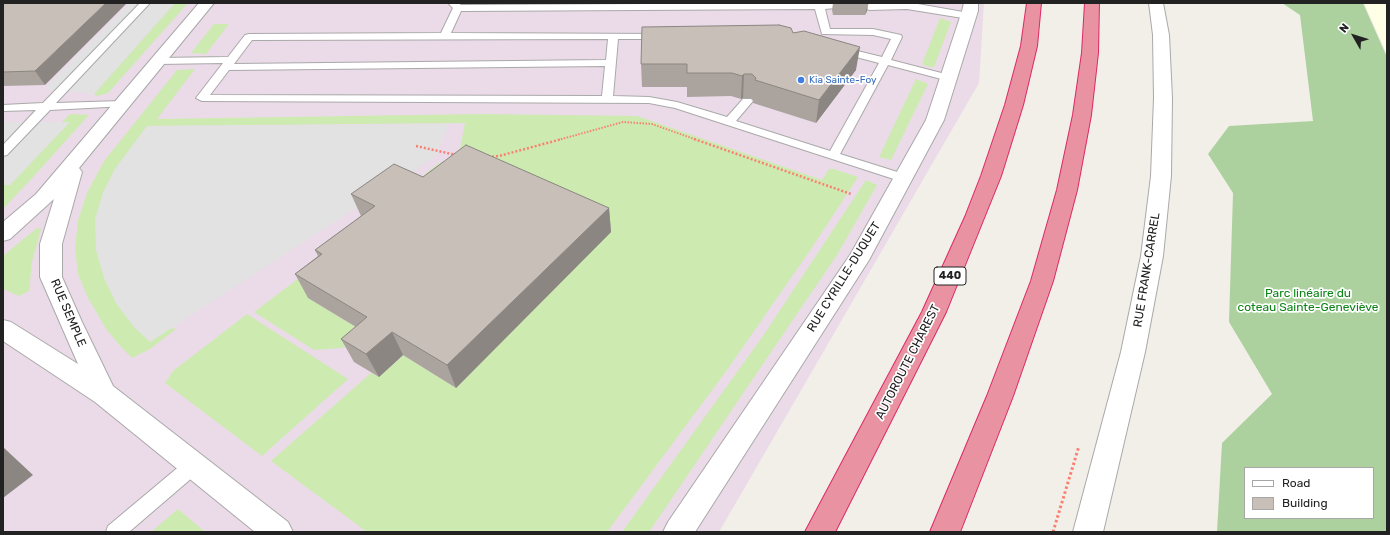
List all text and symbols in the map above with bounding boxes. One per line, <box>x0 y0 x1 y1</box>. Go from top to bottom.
north arrow <box>1334 16 1374 56</box>
text: N <box>1337 21 1352 35</box>
place label: Kia Sainte-Foy <box>809 74 877 86</box>
marker: Kia Sainte-Foy <box>796 75 806 85</box>
street label: RUE FRANK-CARREL <box>1131 212 1163 328</box>
street label: RUE CYRILLE-DUQUET <box>804 219 884 335</box>
road number: 440 <box>934 267 966 285</box>
street label: RUE SEMPLE <box>47 277 89 349</box>
park label: Parc linéaire du coteau Sainte-Geneviève <box>1238 287 1378 315</box>
street label: AUTOROUTE CHAREST <box>873 302 943 422</box>
legend <box>1244 467 1374 519</box>
text: Road <box>1282 476 1310 490</box>
text: Building <box>1282 496 1328 510</box>

